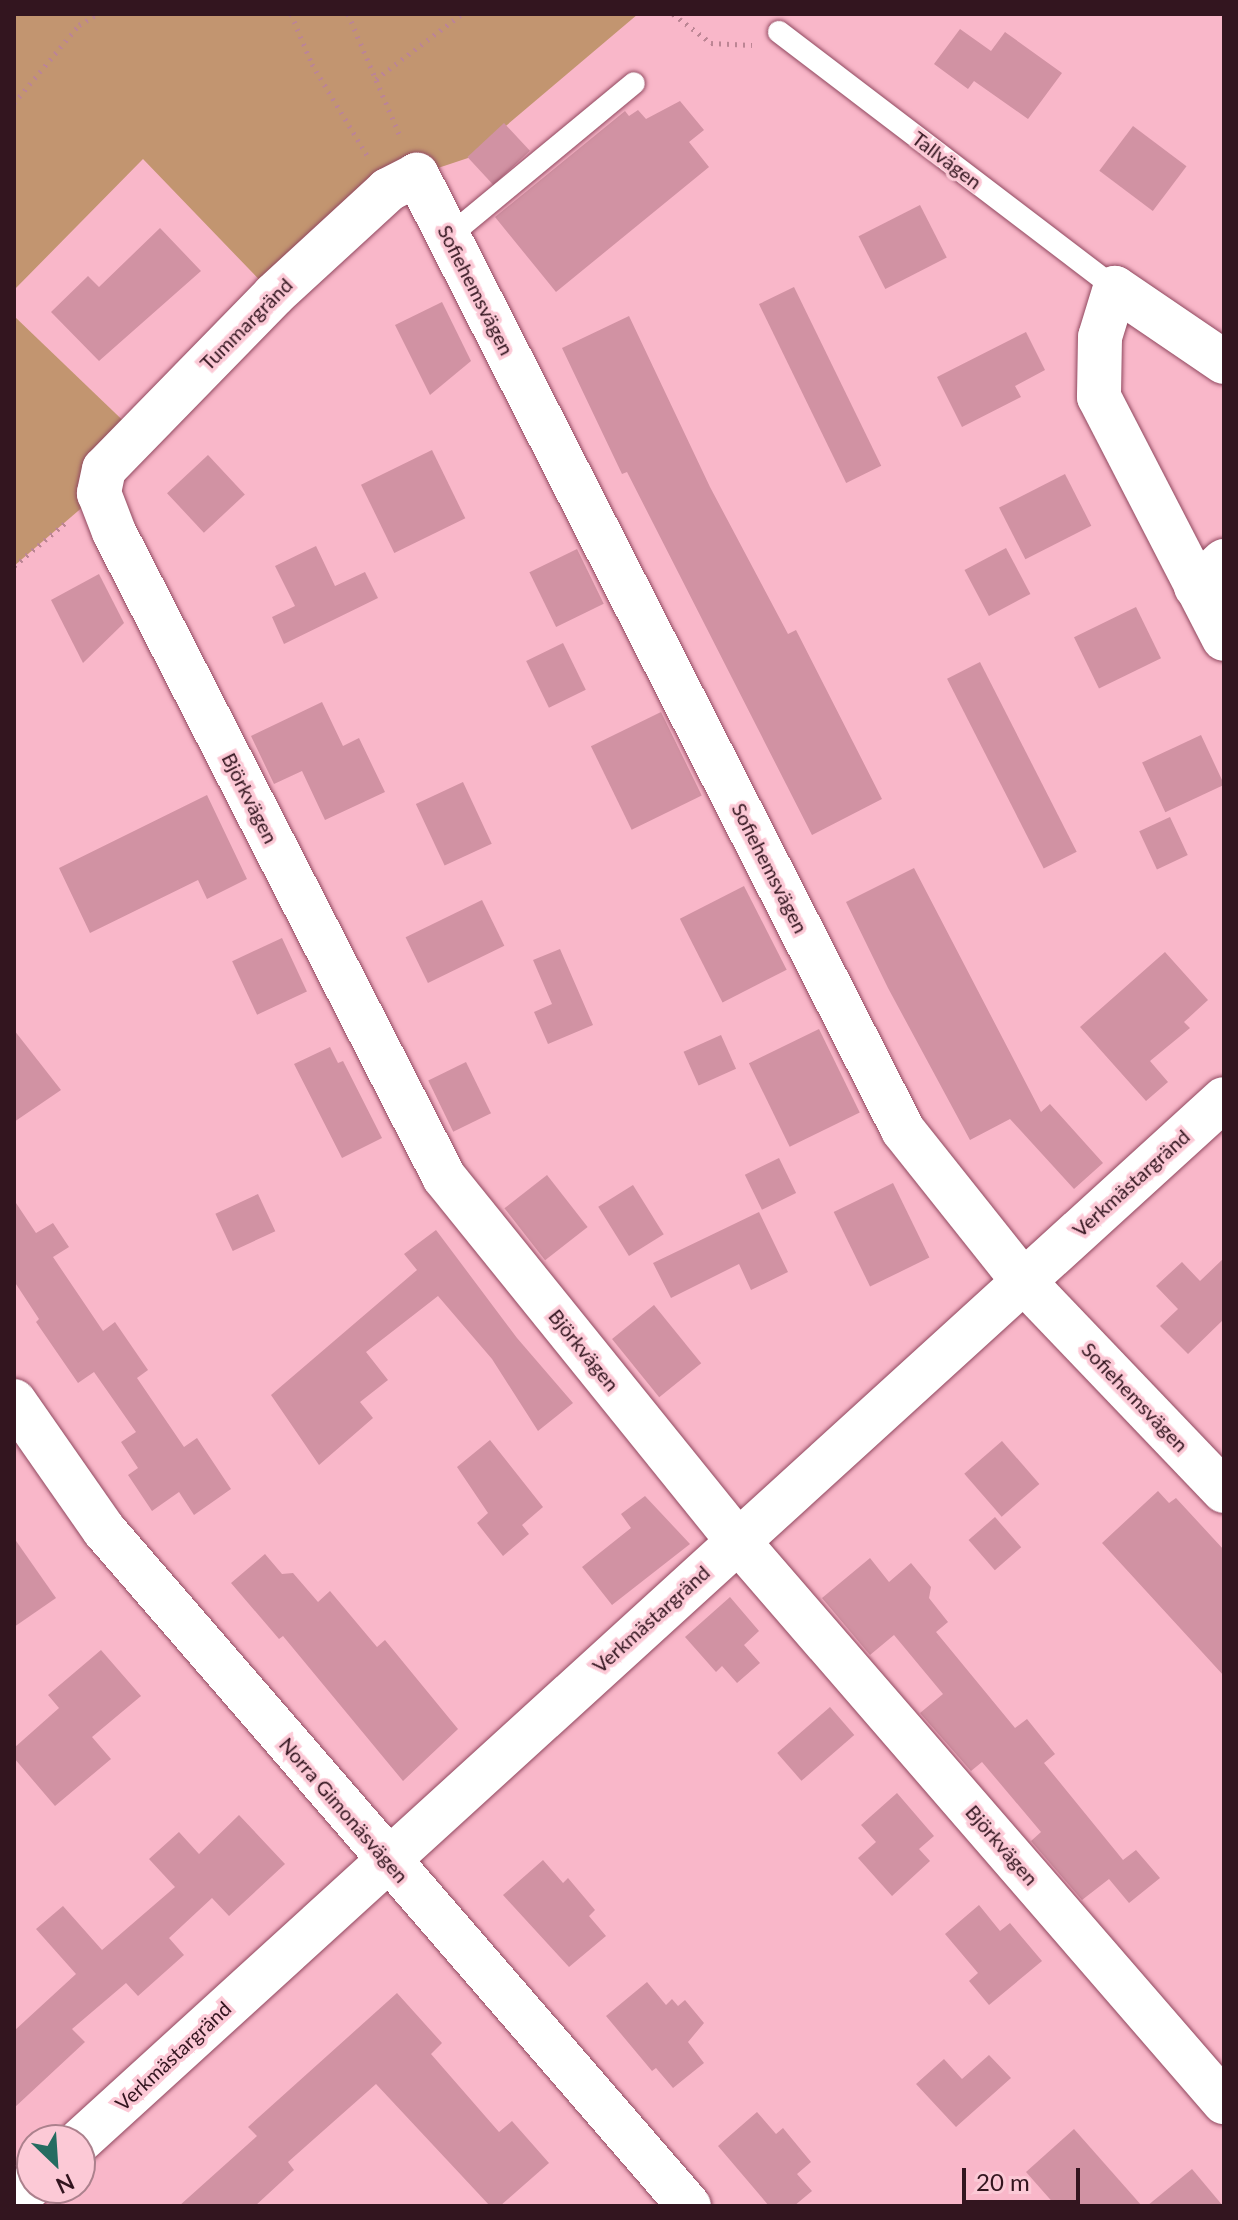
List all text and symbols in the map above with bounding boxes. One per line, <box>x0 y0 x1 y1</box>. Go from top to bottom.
street label: Tallvägen <box>907 126 987 194</box>
street label: Sofiehemsvägen <box>433 221 519 359</box>
street label: Tummargränd <box>195 273 297 375</box>
street label: Björkvägen <box>217 749 283 847</box>
street label: Sofiehemsvägen <box>727 799 813 937</box>
street label: Verkmästargränd <box>1068 1124 1194 1242</box>
street label: Björkvägen <box>544 1304 624 1396</box>
street label: Sofiehemsvägen <box>1077 1337 1193 1457</box>
street label: Verkmästargränd <box>588 1560 714 1678</box>
street label: Norra Gimonäsvägen <box>274 1733 414 1887</box>
street label: Björkvägen <box>961 1800 1043 1890</box>
street label: Verkmästargränd <box>110 1996 236 2116</box>
north arrow <box>16 2124 96 2204</box>
scale bar <box>966 2152 1084 2202</box>
text: 20 m <box>976 2167 1030 2196</box>
text: N <box>52 2169 79 2200</box>

